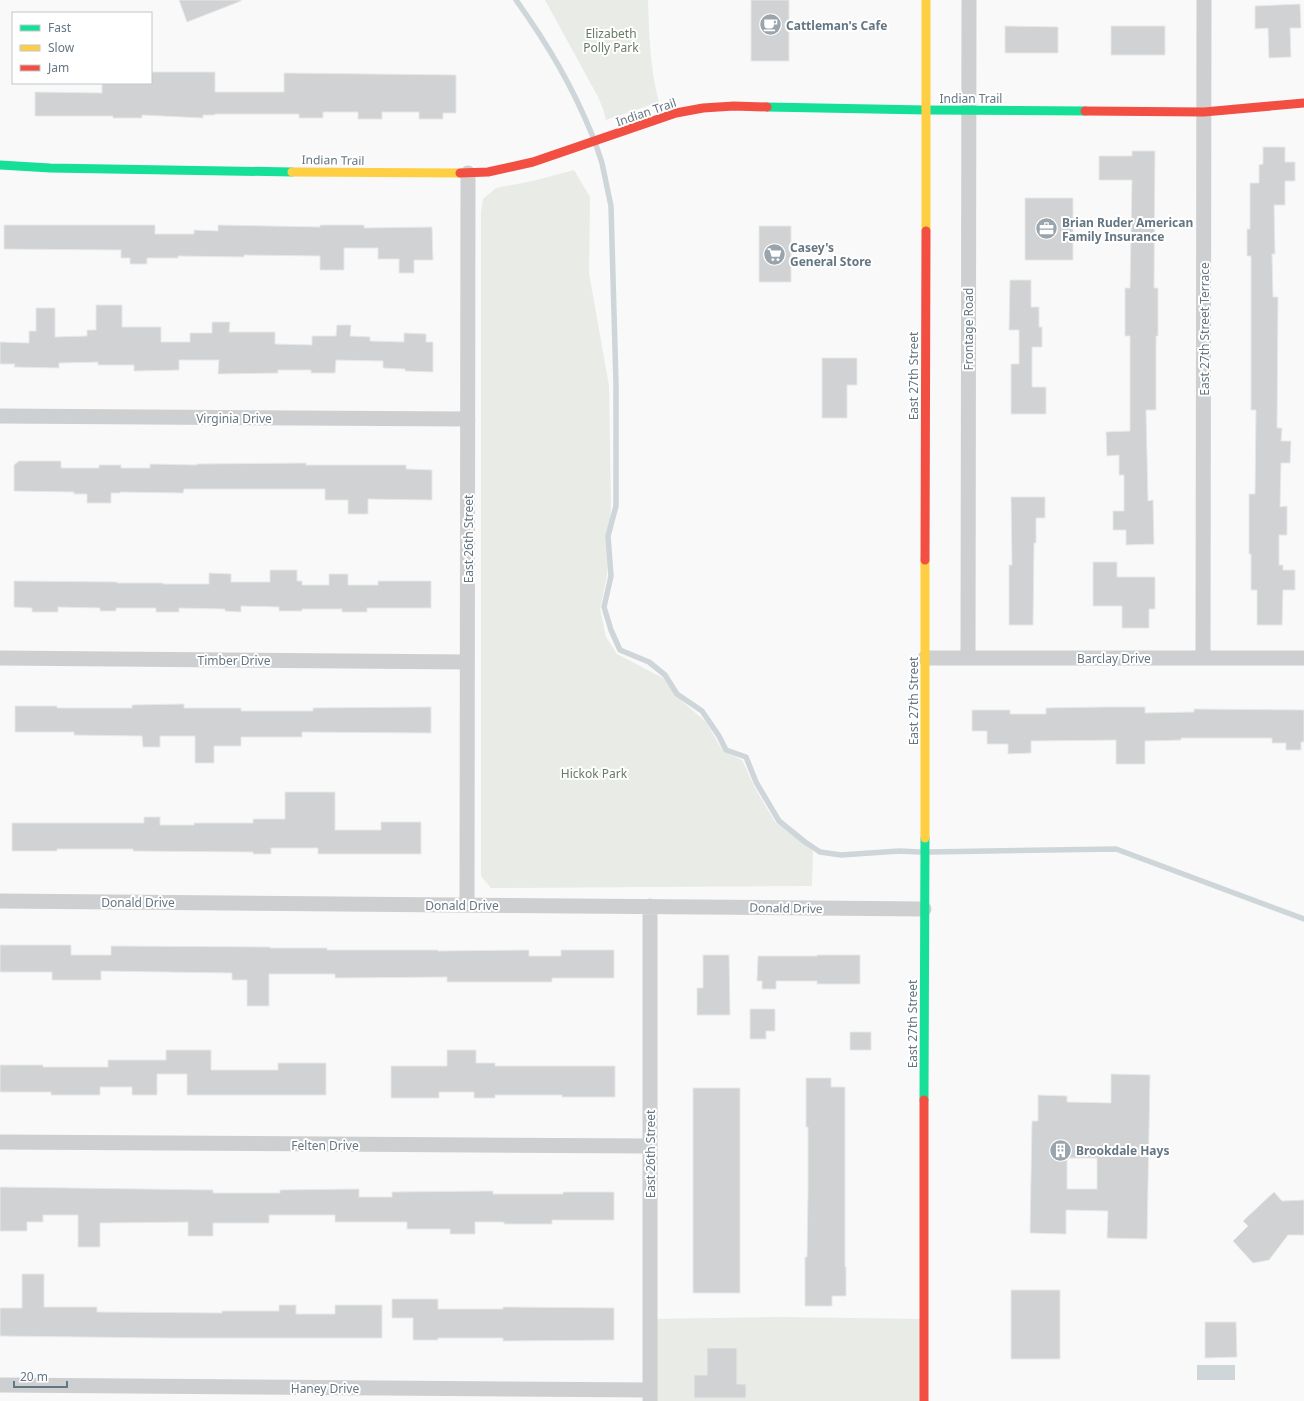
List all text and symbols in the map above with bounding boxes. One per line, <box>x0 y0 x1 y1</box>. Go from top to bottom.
legend <box>12 12 152 84</box>
cafe icon: Cattleman's Cafe <box>757 12 783 38</box>
place label: Cattleman's Cafe <box>786 17 887 34</box>
text: Fast <box>48 19 72 36</box>
park label: Elizabeth Polly Park <box>583 25 639 56</box>
text: Slow <box>48 39 75 56</box>
text: Jam <box>47 59 69 76</box>
street label: Indian Trail <box>940 90 1002 107</box>
street label: Indian Trail <box>613 94 679 130</box>
street label: Indian Trail <box>301 151 365 169</box>
place label: Brian Ruder American Family Insurance <box>1062 214 1193 245</box>
office icon: Brian Ruder American Family Insurance <box>1033 216 1059 242</box>
place label: Casey's General Store <box>790 239 871 270</box>
supermarket icon: Casey's General Store <box>762 241 788 267</box>
street label: East 27th Street Terrace <box>1196 262 1213 396</box>
street label: Frontage Road <box>960 288 977 370</box>
street label: East 27th Street <box>905 331 922 420</box>
street label: Virginia Drive <box>196 410 272 427</box>
street label: East 26th Street <box>460 494 477 583</box>
street label: Barclay Drive <box>1077 650 1151 667</box>
street label: Timber Drive <box>198 652 271 669</box>
street label: East 27th Street <box>905 656 922 745</box>
park label: Hickok Park <box>561 765 628 782</box>
street label: Donald Drive <box>101 894 175 911</box>
street label: Donald Drive <box>425 897 499 914</box>
street label: Donald Drive <box>749 899 823 917</box>
street label: East 27th Street <box>904 979 921 1068</box>
street label: East 26th Street <box>642 1109 659 1198</box>
street label: Felten Drive <box>291 1137 359 1154</box>
building icon: Brookdale Hays <box>1048 1137 1074 1163</box>
place label: Brookdale Hays <box>1076 1142 1169 1159</box>
scale bar <box>14 1363 67 1389</box>
text: 20 m <box>20 1368 48 1385</box>
street label: Haney Drive <box>291 1380 359 1397</box>

